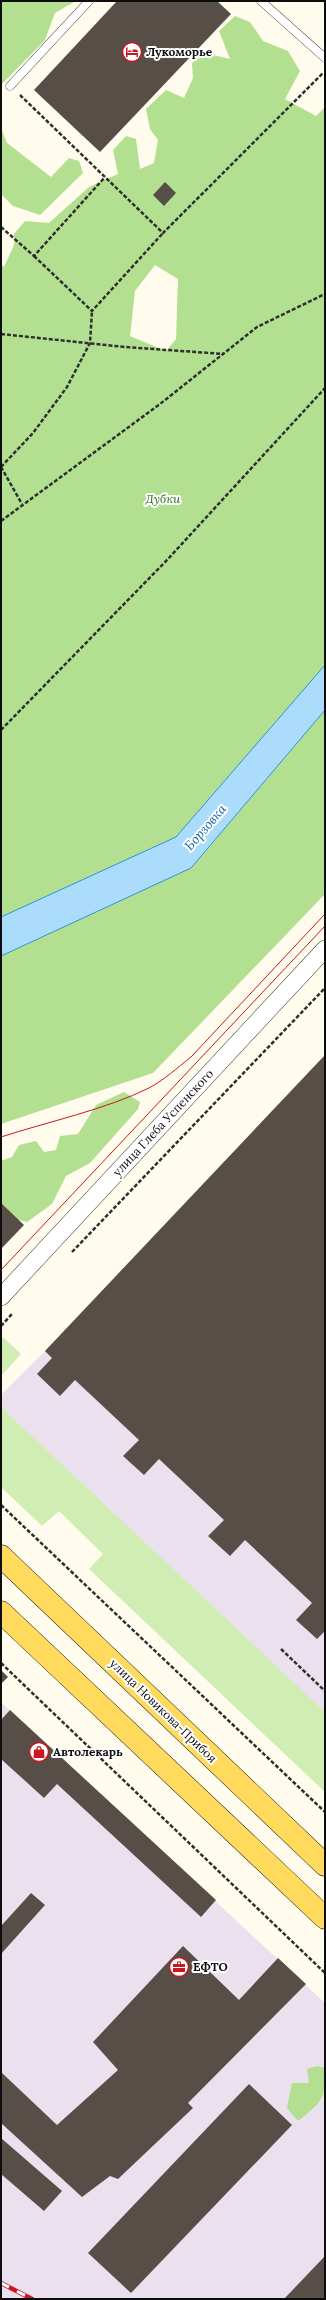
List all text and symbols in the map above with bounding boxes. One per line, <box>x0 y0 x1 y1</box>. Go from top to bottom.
hotel icon: Лукоморье <box>121 41 143 63</box>
place label: Лукоморье <box>146 44 213 59</box>
park label: Дубки <box>145 491 181 506</box>
water label: Борзовка <box>181 800 231 854</box>
street label: улица Глеба Успенского <box>109 1066 216 1179</box>
street label: улица Новикова-Прибоя <box>107 1656 220 1766</box>
shop icon: Автолекарь <box>28 1741 50 1763</box>
place label: Автолекарь <box>53 1744 123 1759</box>
office icon: ЕФТО <box>168 1956 190 1978</box>
place label: ЕФТО <box>193 1959 228 1974</box>

